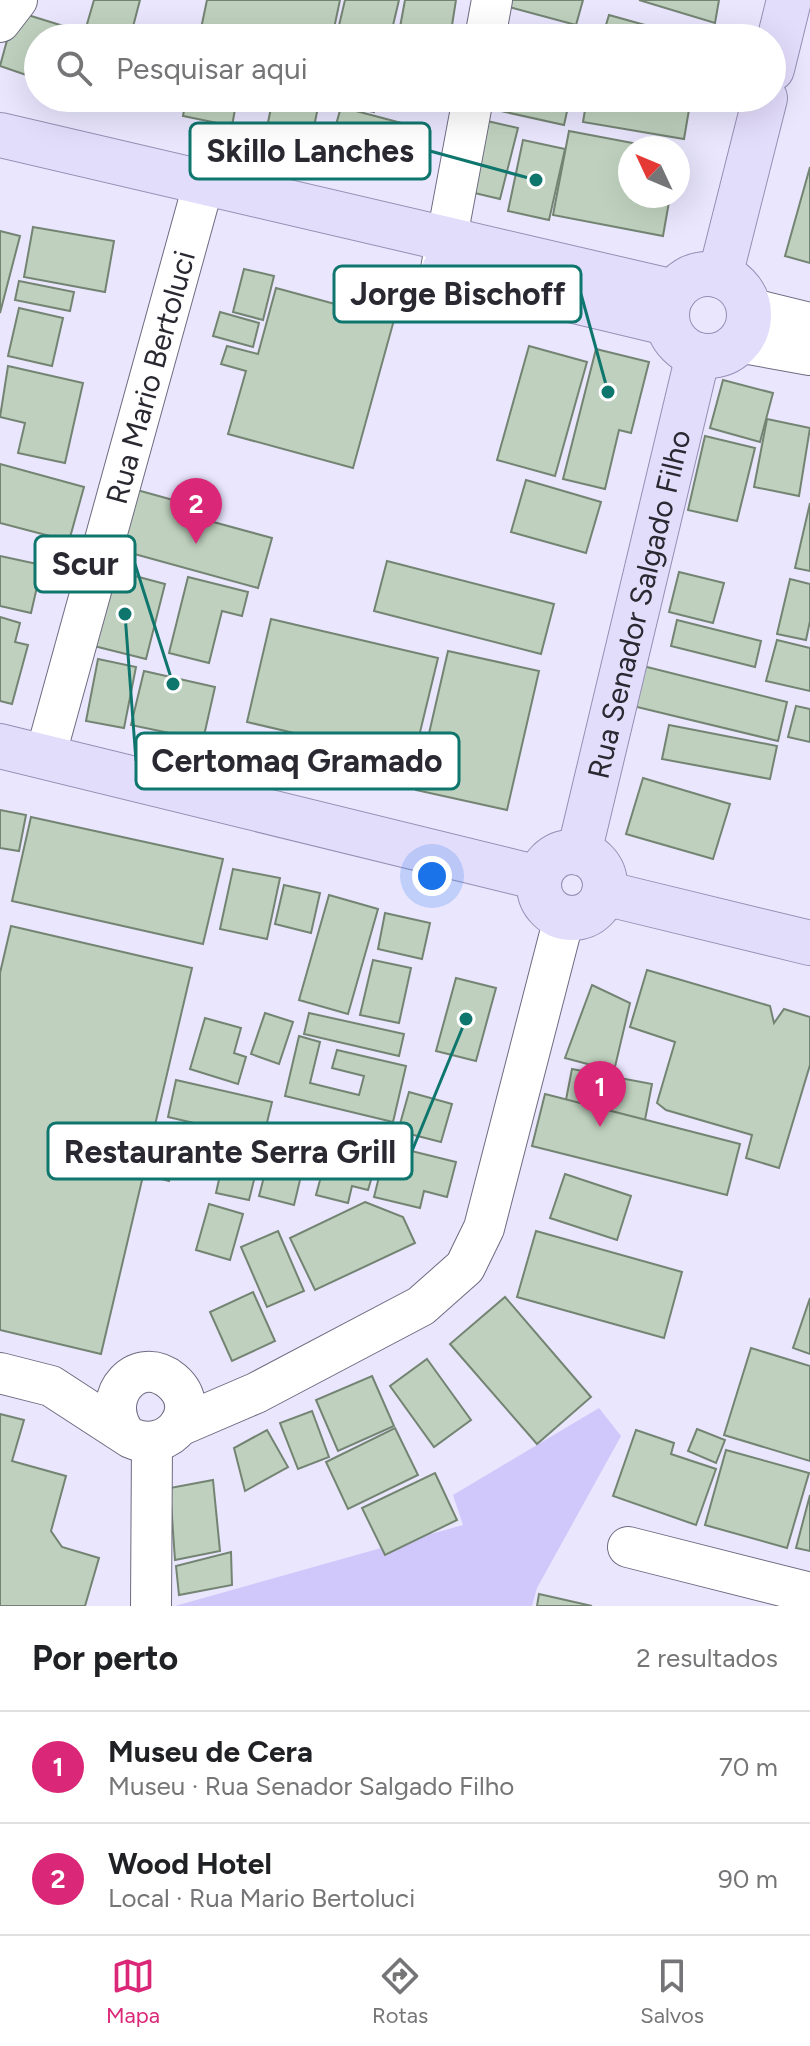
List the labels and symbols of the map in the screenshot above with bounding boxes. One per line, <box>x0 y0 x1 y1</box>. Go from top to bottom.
callout: Skillo Lanches <box>190 123 430 179</box>
text: Skillo Lanches <box>206 132 414 170</box>
north arrow <box>618 136 690 208</box>
street label: Rua Mario Bertoluci <box>97 247 203 508</box>
callout: Jorge Bischoff <box>334 266 581 322</box>
text: Jorge Bischoff <box>350 275 566 313</box>
street label: Rua Senador Salgado Filho <box>579 426 698 782</box>
pin: 2 <box>170 478 222 544</box>
callout: Scur <box>35 536 135 592</box>
text: Scur <box>51 545 119 583</box>
callout: Certomaq Gramado <box>136 733 459 789</box>
text: Certomaq Gramado <box>151 742 443 780</box>
your location <box>412 856 452 896</box>
pin: 1 <box>574 1061 626 1127</box>
callout: Restaurante Serra Grill <box>48 1123 412 1179</box>
text: Restaurante Serra Grill <box>64 1133 396 1171</box>

